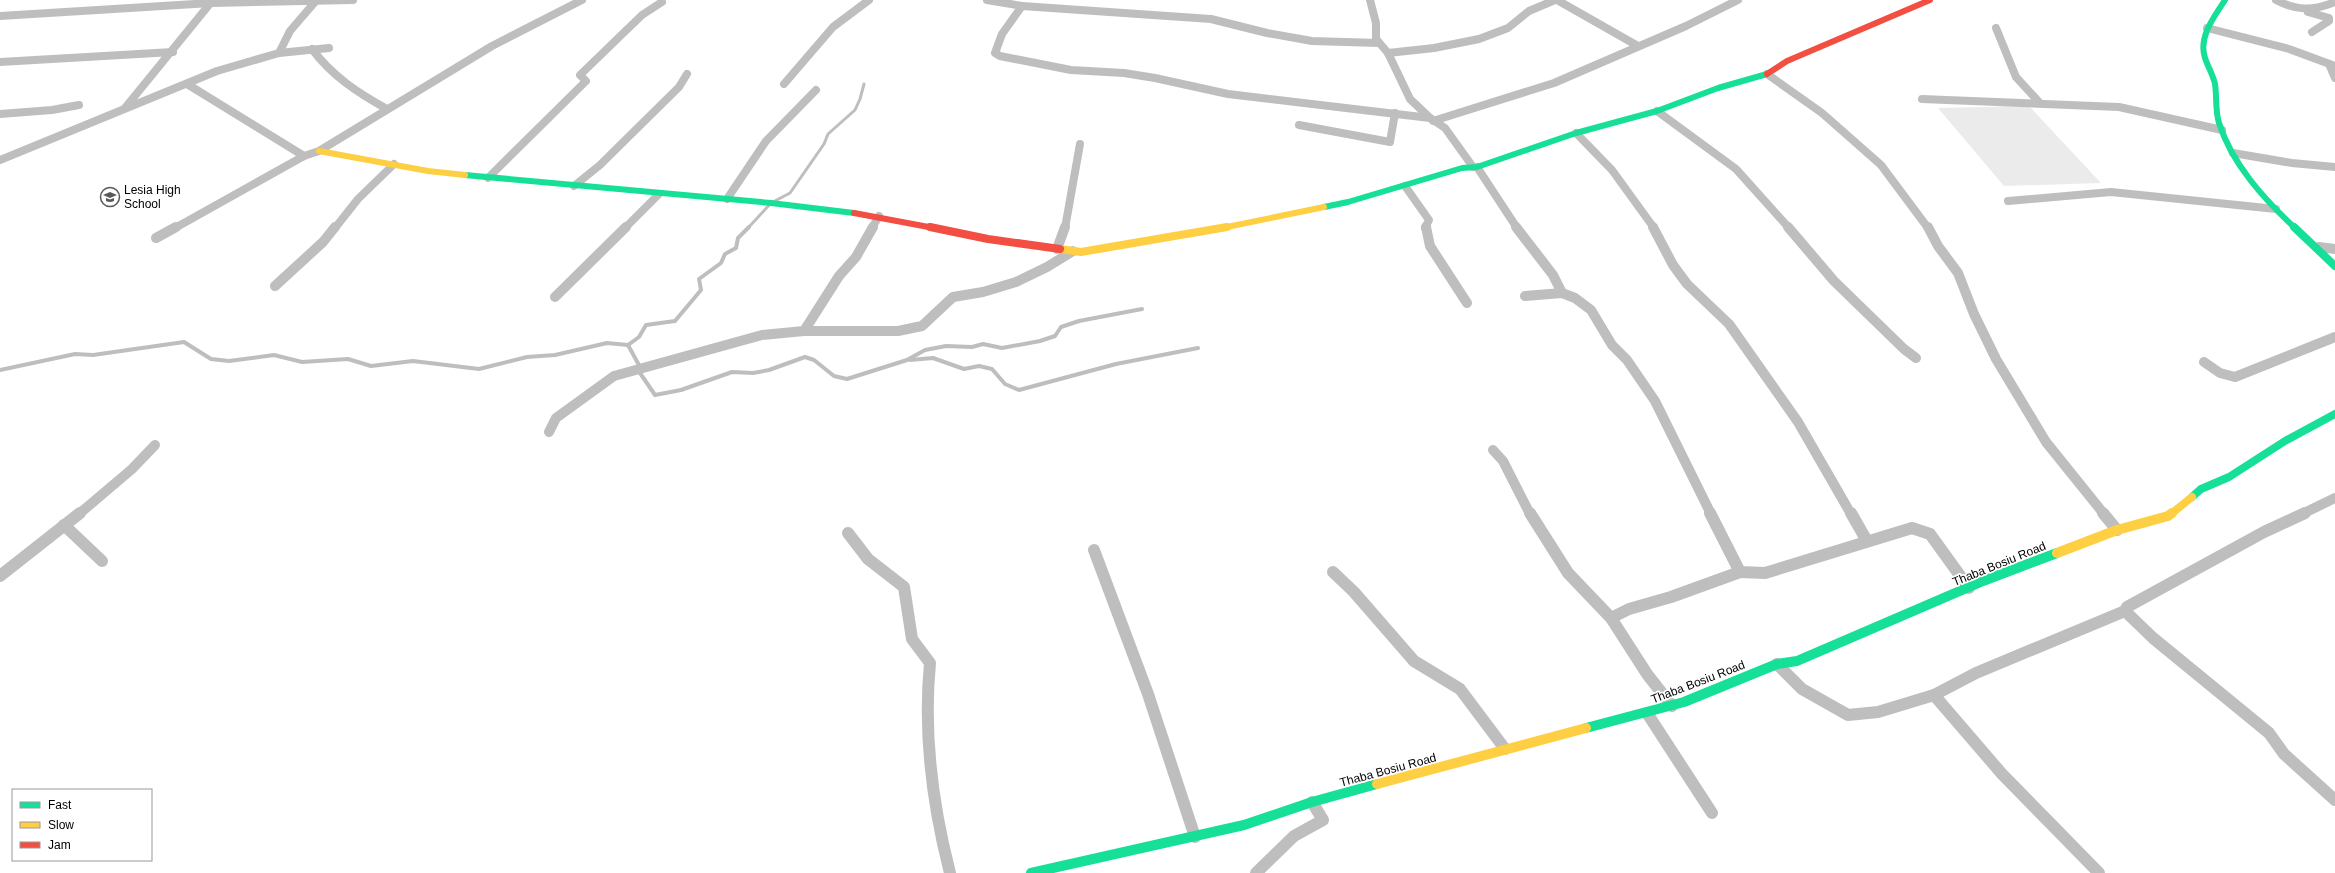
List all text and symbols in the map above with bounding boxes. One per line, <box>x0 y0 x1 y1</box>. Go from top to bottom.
place label: Lesia High School <box>124 183 181 211</box>
school or university icon: Lesia High School <box>99 186 121 208</box>
street label: Thaba Bosiu Road <box>1950 539 2048 589</box>
street label: Thaba Bosiu Road <box>1649 658 1747 706</box>
street label: Thaba Bosiu Road <box>1338 750 1438 790</box>
legend <box>12 789 152 861</box>
text: Fast <box>48 798 72 812</box>
text: Slow <box>48 818 74 832</box>
text: Jam <box>48 838 71 852</box>

